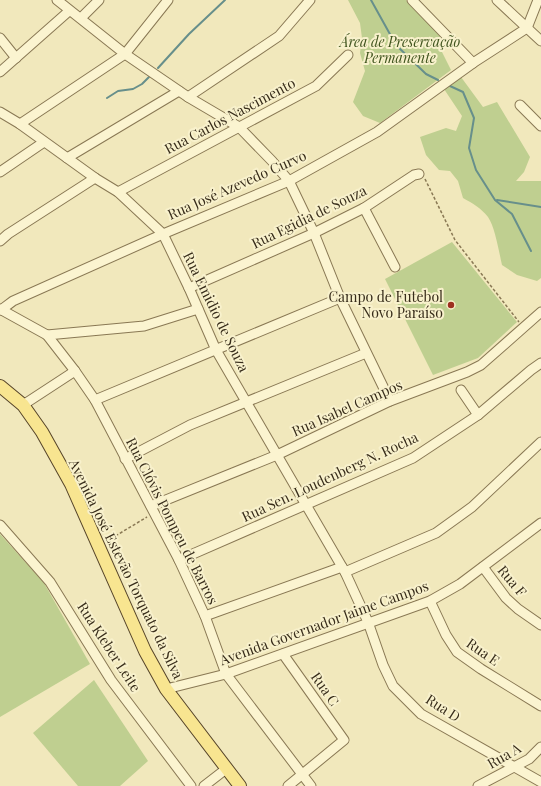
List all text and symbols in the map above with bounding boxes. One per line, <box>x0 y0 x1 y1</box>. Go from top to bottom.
park label: Área de Preservação Permanente <box>338 32 461 67</box>
street label: Rua Carlos Nascimento <box>161 73 299 158</box>
street label: Rua José Azevedo Curvo <box>164 145 309 224</box>
street label: Rua Egidia de Souza <box>248 180 369 253</box>
street label: Rua Emidio de Souza <box>179 248 254 375</box>
place label: Campo de Futebol Novo Paraíso <box>328 287 443 322</box>
marker: Campo de Futebol Novo Paraíso <box>446 300 456 310</box>
street label: Rua Isabel Campos <box>289 375 405 440</box>
street label: Rua Sen. Loudenberg N. Rocha <box>238 427 421 526</box>
street label: Rua Clóvis Pompeu de Barros <box>122 434 223 607</box>
street label: Avenida José Estevão Torquato da Silva <box>64 455 188 682</box>
street label: Rua F <box>494 561 531 600</box>
street label: Avenida Governador Jaime Campos <box>216 576 431 670</box>
street label: Rua Kleber Leite <box>73 598 146 695</box>
street label: Rua E <box>463 633 503 670</box>
street label: Rua C <box>307 668 344 709</box>
street label: Rua D <box>422 689 464 726</box>
street label: Rua A <box>483 738 524 773</box>

